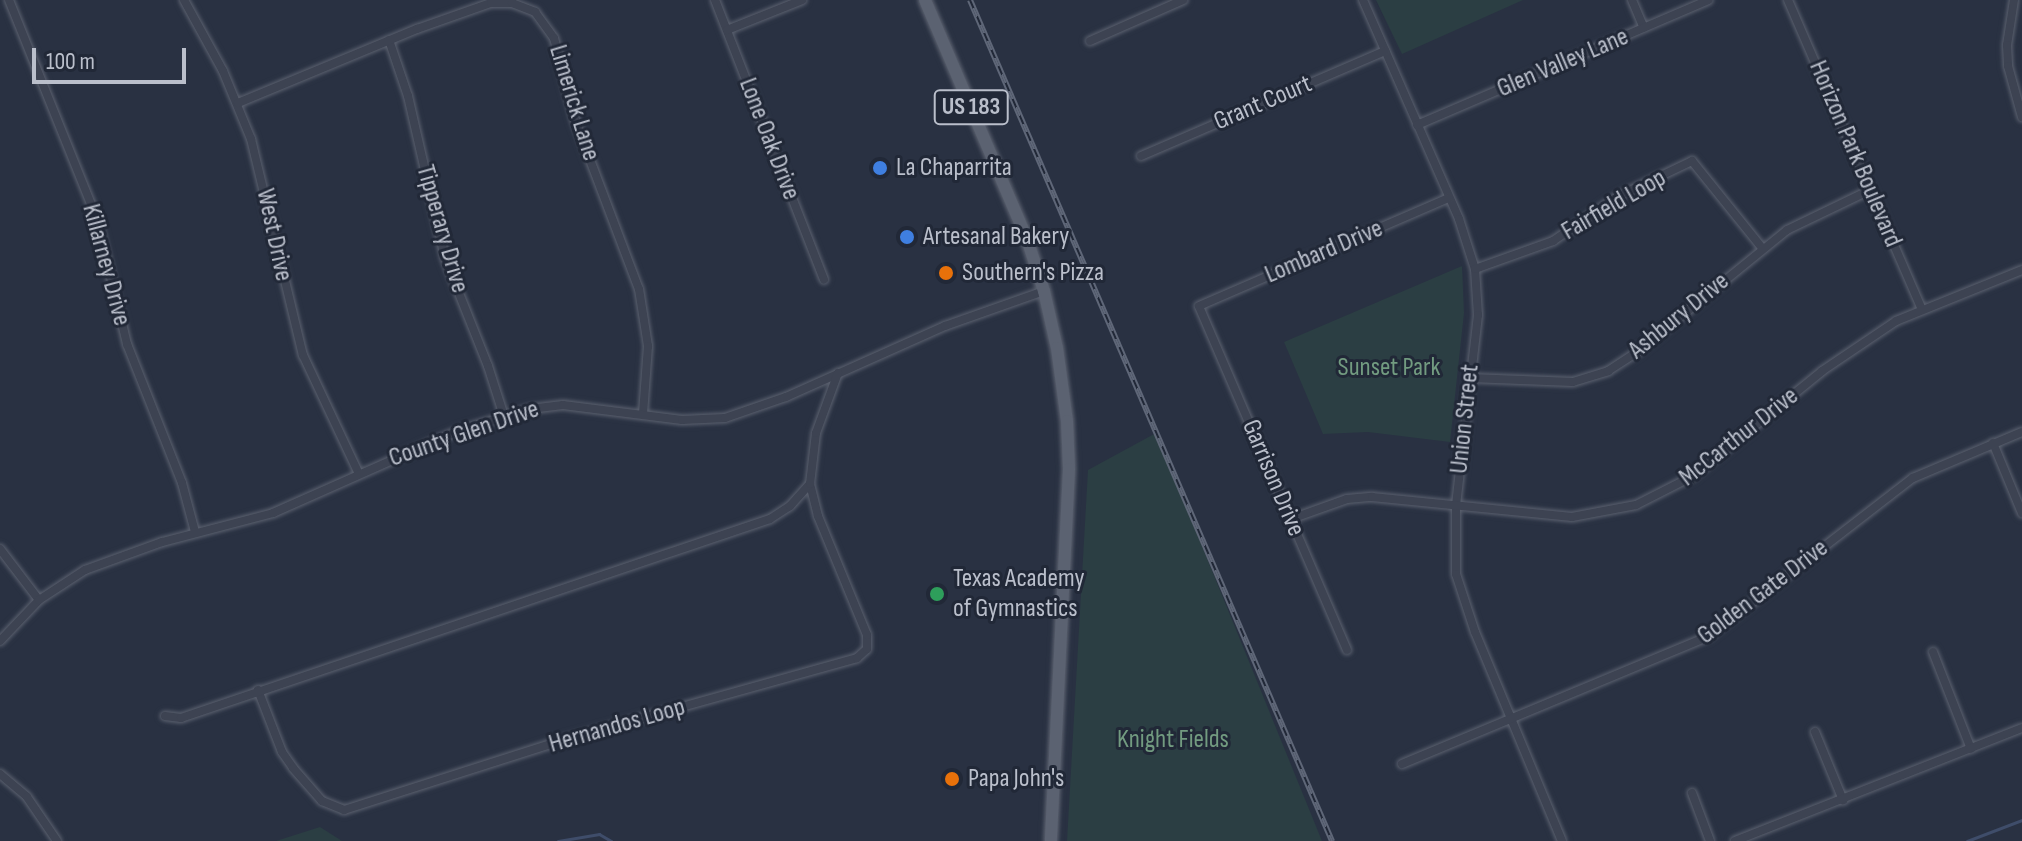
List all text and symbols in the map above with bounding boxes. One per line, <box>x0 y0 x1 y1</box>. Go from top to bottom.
street label: Glen Valley Lane <box>1493 21 1633 105</box>
scale bar <box>36 32 190 82</box>
street label: Limerick Lane <box>542 41 606 165</box>
text: 100 m <box>46 47 95 76</box>
street label: Horizon Park Boulevard <box>1802 56 1908 252</box>
street label: Grant Court <box>1209 68 1317 138</box>
street label: Lone Oak Drive <box>732 74 806 204</box>
road number: US 183 <box>933 87 1009 127</box>
place label: La Chaparrita <box>896 152 1012 184</box>
marker: La Chaparrita <box>871 159 889 177</box>
street label: Tipperary Drive <box>409 161 475 297</box>
street label: Fairfield Loop <box>1556 163 1672 247</box>
street label: West Drive <box>249 186 299 284</box>
street label: Killarney Drive <box>75 201 137 329</box>
street label: Lombard Drive <box>1260 213 1388 291</box>
place label: Artesanal Bakery <box>923 221 1069 253</box>
marker: Artesanal Bakery <box>898 228 916 246</box>
place label: Southern's Pizza <box>962 257 1104 289</box>
marker: Southern's Pizza <box>937 264 955 282</box>
street label: Ashbury Drive <box>1622 266 1736 366</box>
park label: Sunset Park <box>1338 352 1440 384</box>
street label: Union Street <box>1444 363 1486 475</box>
street label: McCarthur Drive <box>1673 381 1805 493</box>
street label: County Glen Drive <box>385 394 543 474</box>
street label: Garrison Drive <box>1235 415 1311 541</box>
street label: Golden Gate Drive <box>1691 533 1835 651</box>
place label: Texas Academy of Gymnastics <box>953 563 1085 624</box>
marker: Texas Academy of Gymnastics <box>928 585 946 603</box>
street label: Hernandos Loop <box>545 692 689 760</box>
park label: Knight Fields <box>1117 724 1229 756</box>
place label: Papa John's <box>968 763 1064 795</box>
marker: Papa John's <box>943 770 961 788</box>

